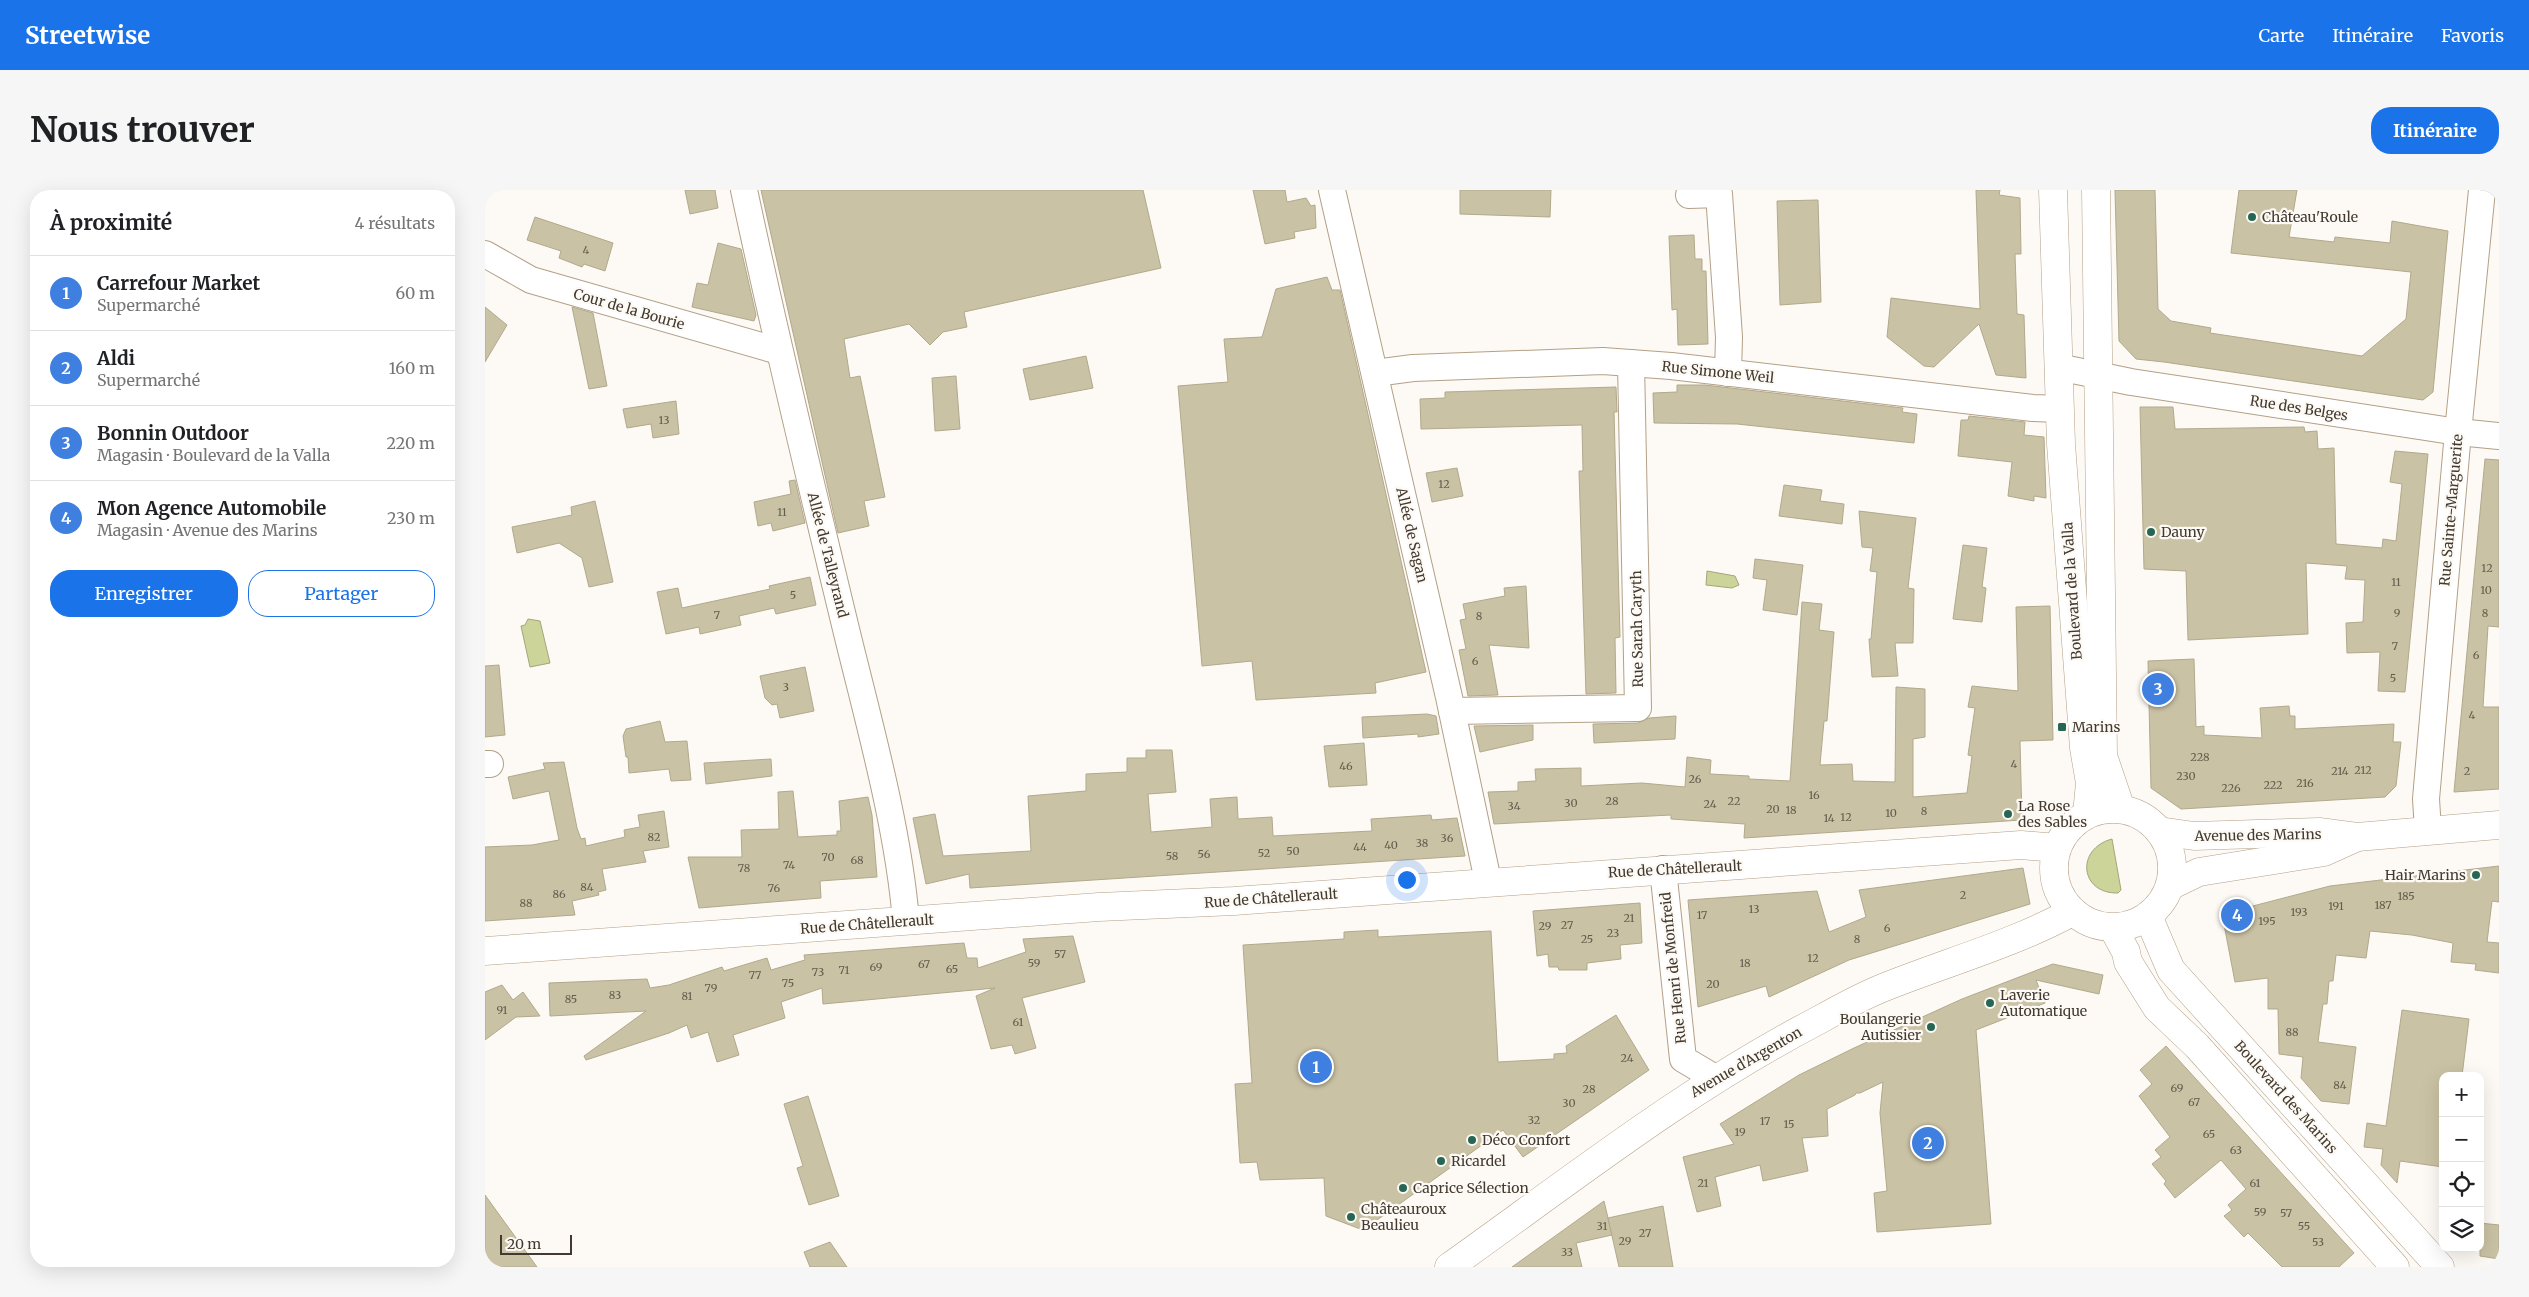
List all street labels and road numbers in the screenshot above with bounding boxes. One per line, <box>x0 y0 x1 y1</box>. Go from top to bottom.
street label: Cour de la Bourie <box>571 285 687 333</box>
street label: Rue Simone Weil <box>1661 357 1776 387</box>
street label: Rue des Belges <box>2249 391 2349 425</box>
street label: Rue Sainte-Marguerite <box>2435 433 2467 587</box>
street label: Allée de Sagan <box>1392 485 1432 584</box>
street label: Allée de Talleyrand <box>803 489 852 620</box>
street label: Boulevard de la Valla <box>2058 521 2086 660</box>
street label: Rue Sarah Caryth <box>1627 570 1647 688</box>
street label: Avenue des Marins <box>2193 825 2322 845</box>
street label: Rue de Châtellerault <box>1608 856 1743 881</box>
street label: Rue de Châtellerault <box>1203 884 1339 912</box>
street label: Rue Henri de Monfreid <box>1656 891 1690 1045</box>
street label: Rue de Châtellerault <box>799 910 935 938</box>
street label: Avenue d'Argenton <box>1686 1023 1805 1102</box>
street label: Boulevard des Marins <box>2230 1037 2342 1157</box>

